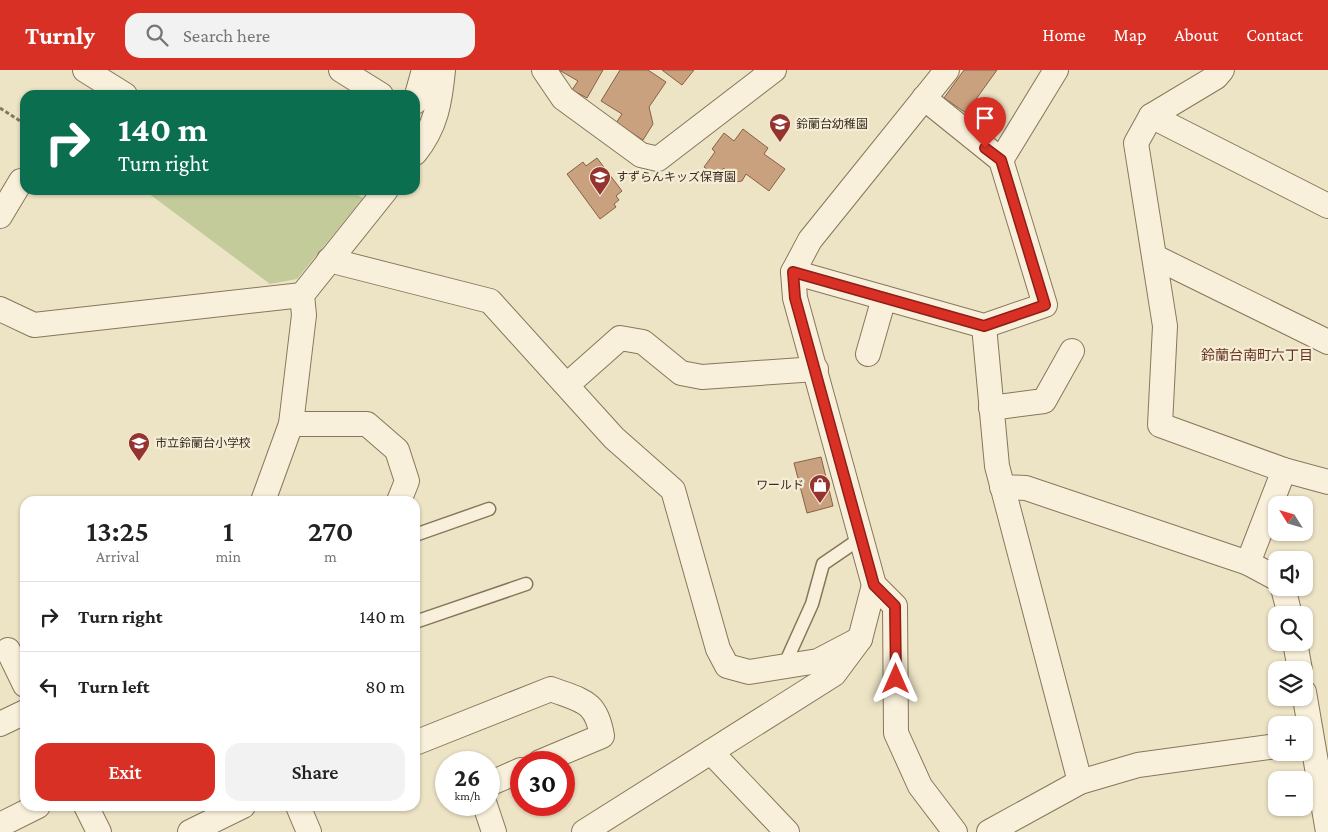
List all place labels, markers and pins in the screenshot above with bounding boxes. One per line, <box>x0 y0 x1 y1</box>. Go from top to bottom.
pin <box>964 97 1006 148</box>
school or university icon: 鈴蘭台幼稚園 <box>768 112 792 143</box>
place label: 鈴蘭台幼稚園 <box>796 117 868 131</box>
school or university icon: すずらんキッズ保育園 <box>588 165 612 196</box>
place label: すずらんキッズ保育園 <box>616 170 736 184</box>
school or university icon: 市立鈴蘭台小学校 <box>127 431 151 462</box>
place label: 市立鈴蘭台小学校 <box>155 436 251 450</box>
shop icon: ワールド <box>808 473 832 504</box>
place label: ワールド <box>756 478 804 492</box>

